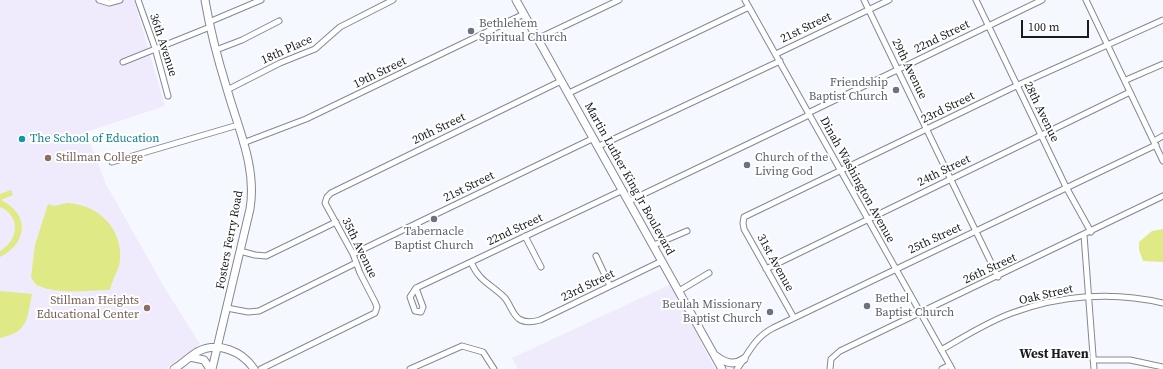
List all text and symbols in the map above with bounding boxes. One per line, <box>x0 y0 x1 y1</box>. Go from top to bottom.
street label: 21st Street <box>778 9 834 47</box>
street label: 36th Avenue <box>146 12 180 78</box>
scale bar <box>1023 12 1091 38</box>
place label: Bethlehem Spiritual Church <box>479 17 567 45</box>
street label: 22nd Street <box>912 17 972 57</box>
text: 100 m <box>1028 19 1060 35</box>
marker: Bethlehem Spiritual Church <box>466 26 476 36</box>
street label: 18th Place <box>259 32 315 68</box>
street label: 29th Avenue <box>888 36 930 102</box>
street label: 19th Street <box>351 54 409 92</box>
place label: Friendship Baptist Church <box>809 76 888 104</box>
street label: 28th Avenue <box>1020 79 1062 145</box>
marker: Friendship Baptist Church <box>891 85 901 95</box>
street label: 23rd Street <box>919 89 977 127</box>
street label: Martin Luther King Jr Boulevard <box>581 100 677 258</box>
street label: 20th Street <box>410 110 468 148</box>
street label: Dinah Washington Avenue <box>816 115 898 245</box>
place label: The School of Education <box>30 132 160 146</box>
marker: The School of Education <box>17 134 27 144</box>
place label: Stillman College <box>56 151 143 165</box>
place label: Church of the Living God <box>755 151 828 179</box>
street label: 24th Street <box>915 152 973 190</box>
marker: Stillman College <box>43 153 53 163</box>
marker: Church of the Living God <box>742 160 752 170</box>
street label: 21st Street <box>441 168 497 206</box>
street label: Fosters Ferry Road <box>213 189 247 291</box>
street label: 22nd Street <box>485 211 545 249</box>
marker: Tabernacle Baptist Church <box>429 214 439 224</box>
street label: 35th Avenue <box>338 215 380 281</box>
street label: 25th Street <box>906 220 964 258</box>
place label: Tabernacle Baptist Church <box>394 225 474 253</box>
street label: 31st Avenue <box>753 232 797 294</box>
street label: 26th Street <box>961 250 1019 288</box>
street label: 23rd Street <box>559 267 617 305</box>
street label: Oak Street <box>1018 282 1074 308</box>
place label: Bethel Baptist Church <box>875 292 954 320</box>
place label: Stillman Heights Educational Center <box>36 294 139 322</box>
place label: Beulah Missionary Baptist Church <box>662 298 762 326</box>
marker: Bethel Baptist Church <box>862 301 872 311</box>
marker: Stillman Heights Educational Center <box>142 303 152 313</box>
marker: Beulah Missionary Baptist Church <box>765 307 775 317</box>
district label: West Haven <box>1019 347 1089 363</box>

